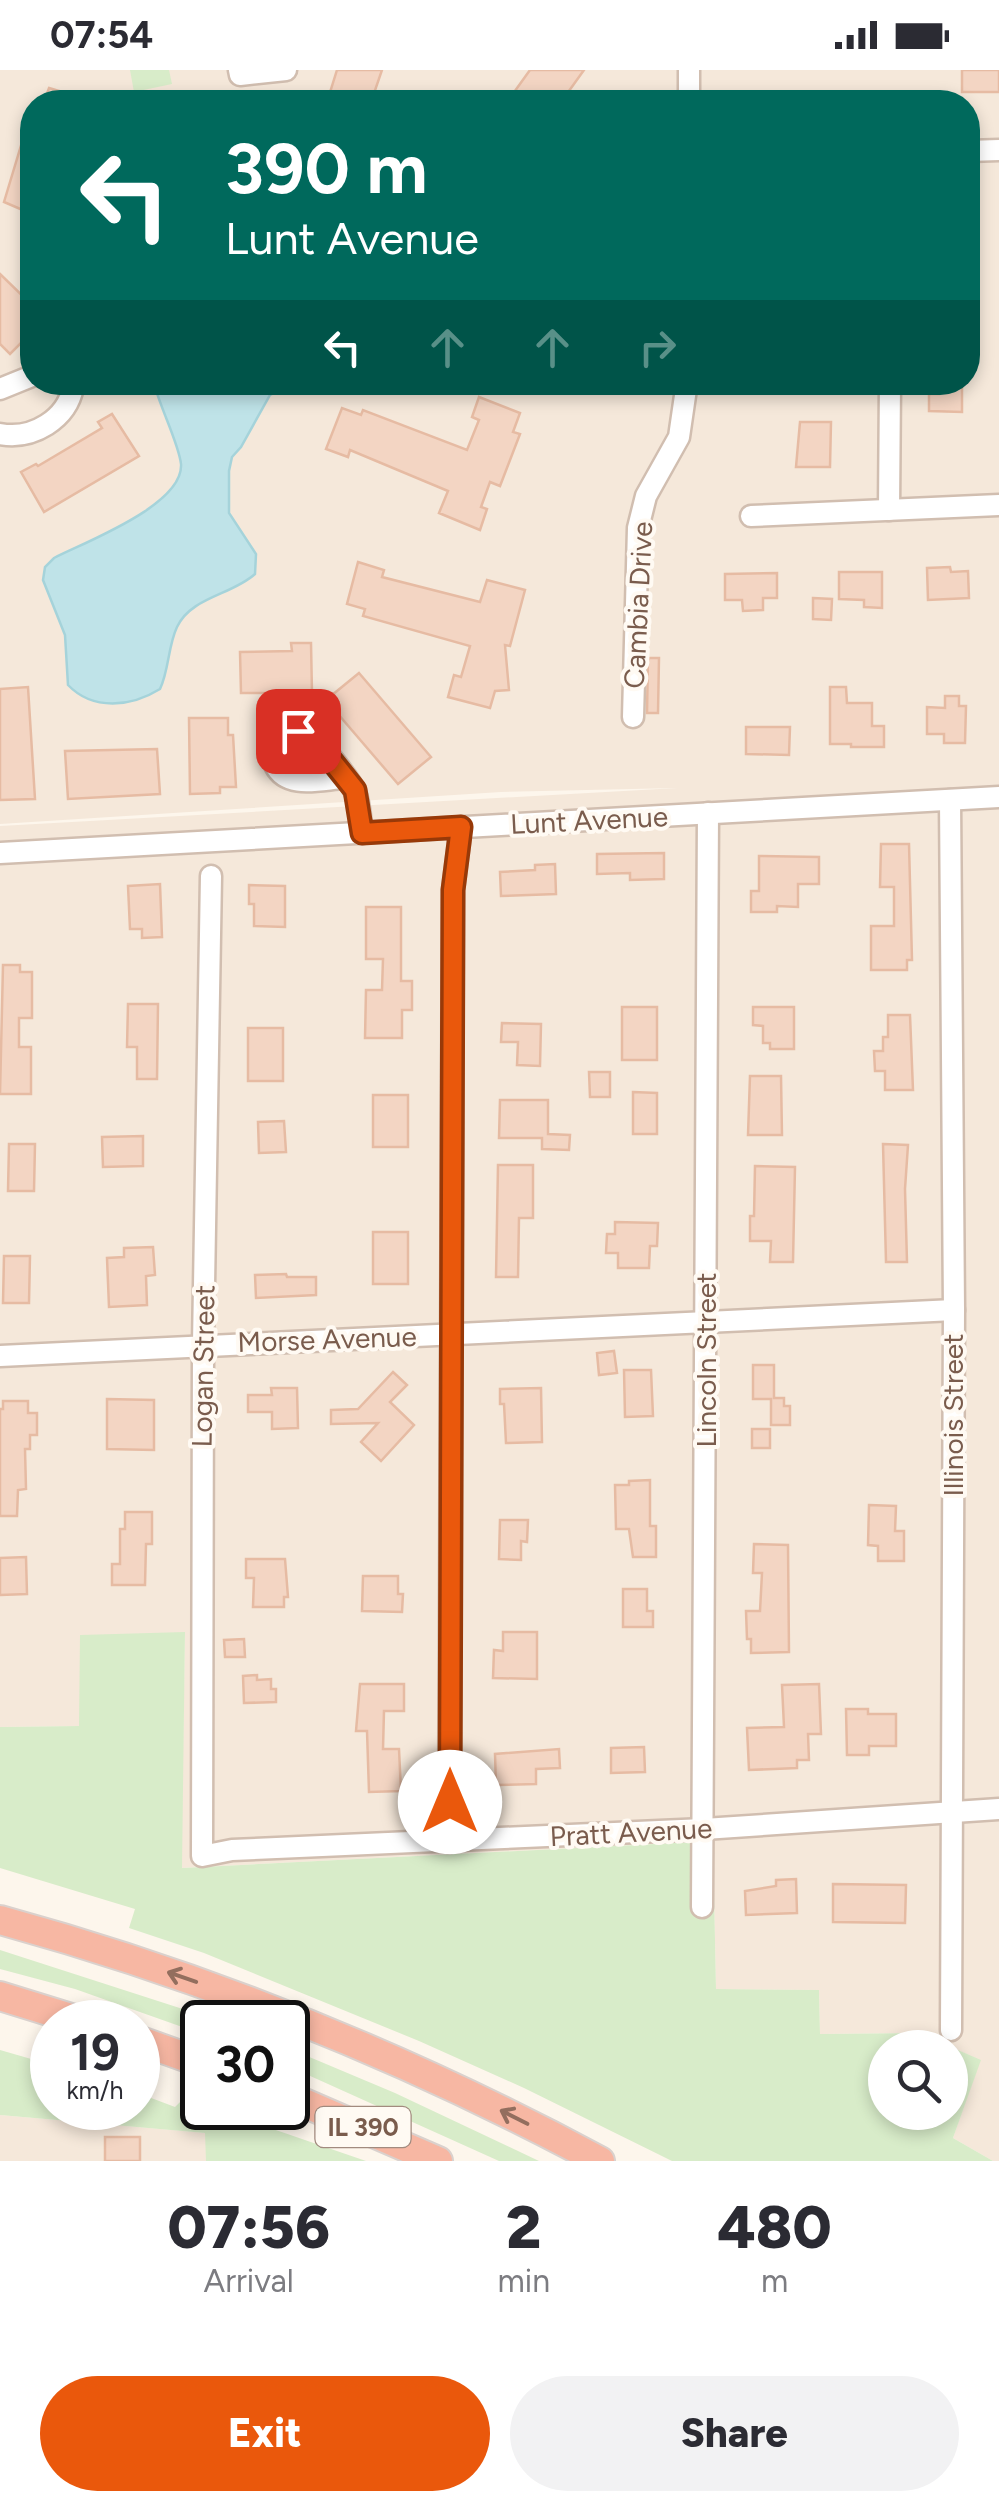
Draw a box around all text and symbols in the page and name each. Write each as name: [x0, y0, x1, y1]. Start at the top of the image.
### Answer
text: 07:54: [50, 12, 153, 58]
text: 390 m: [225, 126, 428, 211]
icon: left: [60, 130, 190, 260]
text: Lunt Avenue: [225, 211, 479, 265]
icon: left: [315, 320, 370, 375]
icon: ahead: [420, 320, 475, 375]
icon: ahead: [525, 320, 580, 375]
icon: right: [630, 320, 685, 375]
street label: Cambia Drive: [617, 521, 659, 689]
pin: [256, 689, 341, 774]
icon: arrive: [271, 704, 326, 759]
street label: Lunt Avenue: [509, 799, 669, 841]
street label: Lincoln Street: [689, 1272, 723, 1448]
street label: Logan Street: [185, 1284, 221, 1448]
street label: Morse Avenue: [237, 1319, 417, 1359]
street label: Illinois Street: [936, 1333, 970, 1497]
position arrow: [398, 1750, 502, 1854]
street label: Pratt Avenue: [549, 1811, 713, 1853]
one-way arrow: [166, 1967, 198, 1985]
speed limit sign: 30: [180, 2000, 310, 2130]
text: 19: [70, 2022, 120, 2083]
map controls: [868, 2030, 968, 2130]
button: search: [868, 2030, 968, 2130]
text: km/h: [66, 2075, 124, 2105]
road number: IL 390: [316, 2107, 410, 2147]
one-way arrow: [499, 2107, 529, 2126]
text: 07:56: [167, 2191, 330, 2263]
text: 2: [506, 2191, 541, 2263]
text: 480: [717, 2191, 832, 2263]
text: Arrival: [204, 2262, 294, 2300]
text: min: [497, 2262, 550, 2300]
text: m: [761, 2262, 788, 2300]
button: Exit: [40, 2376, 490, 2491]
button: Share: [510, 2376, 959, 2491]

